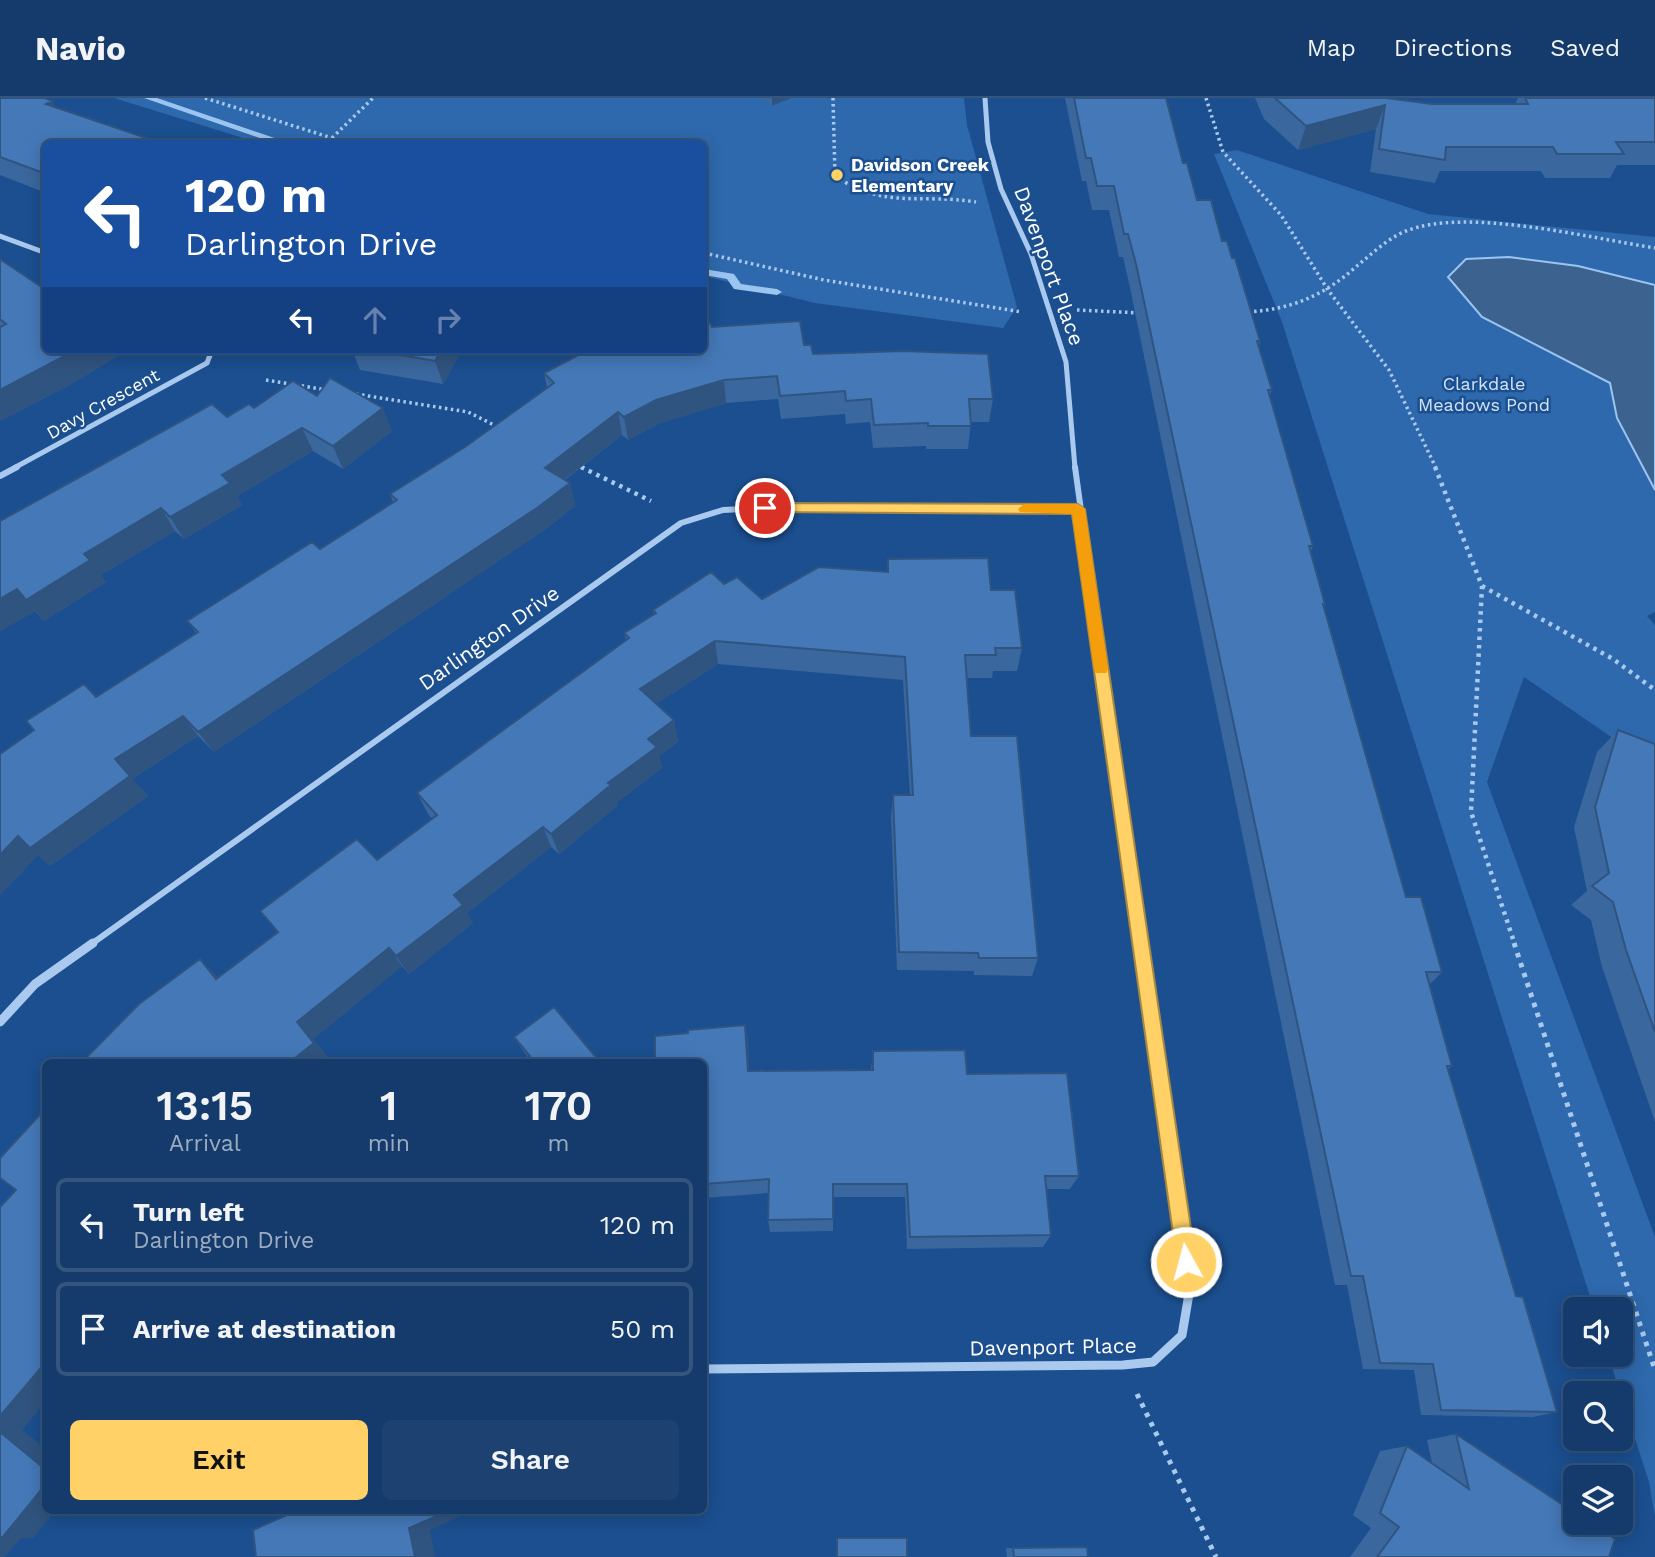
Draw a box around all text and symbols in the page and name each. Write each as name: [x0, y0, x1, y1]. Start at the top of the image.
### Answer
text: Navio: [35, 29, 126, 68]
text: Map: [1307, 34, 1356, 62]
text: Directions: [1394, 34, 1512, 62]
text: Saved: [1550, 34, 1620, 62]
place label: Davidson Creek Elementary: [851, 154, 990, 196]
text: 120 m: [185, 166, 327, 224]
marker: Davidson Creek Elementary: [829, 167, 845, 183]
icon: left: [70, 168, 161, 259]
street label: Davenport Place: [1009, 183, 1090, 349]
text: Darlington Drive: [185, 225, 437, 263]
icon: left: [283, 301, 321, 339]
icon: ahead: [356, 301, 394, 339]
icon: right: [429, 301, 467, 339]
street label: Davy Crescent: [43, 364, 163, 443]
park label: Clarkdale Meadows Pond: [1418, 373, 1550, 415]
pin: [735, 478, 795, 538]
icon: arrive: [746, 489, 784, 527]
street label: Darlington Drive: [414, 580, 564, 695]
text: 13:15: [156, 1081, 253, 1130]
text: 1: [380, 1081, 398, 1130]
text: 170: [524, 1081, 592, 1130]
text: Arrival: [169, 1130, 241, 1157]
text: min: [368, 1130, 410, 1157]
text: m: [548, 1130, 569, 1157]
text: Turn left: [133, 1197, 244, 1227]
icon: left: [74, 1206, 112, 1244]
text: 120 m: [600, 1210, 675, 1240]
position arrow: [1149, 1225, 1223, 1299]
text: Darlington Drive: [133, 1227, 314, 1254]
map controls: [1563, 1297, 1633, 1535]
button: sound: [1563, 1297, 1633, 1367]
icon: arrive: [74, 1310, 112, 1348]
text: Arrive at destination: [133, 1314, 396, 1344]
text: 50 m: [610, 1314, 675, 1344]
street label: Davenport Place: [969, 1333, 1137, 1360]
button: search: [1563, 1381, 1633, 1451]
button: Exit: [70, 1420, 368, 1500]
button: Share: [382, 1420, 679, 1500]
button: layers: [1563, 1465, 1633, 1535]

